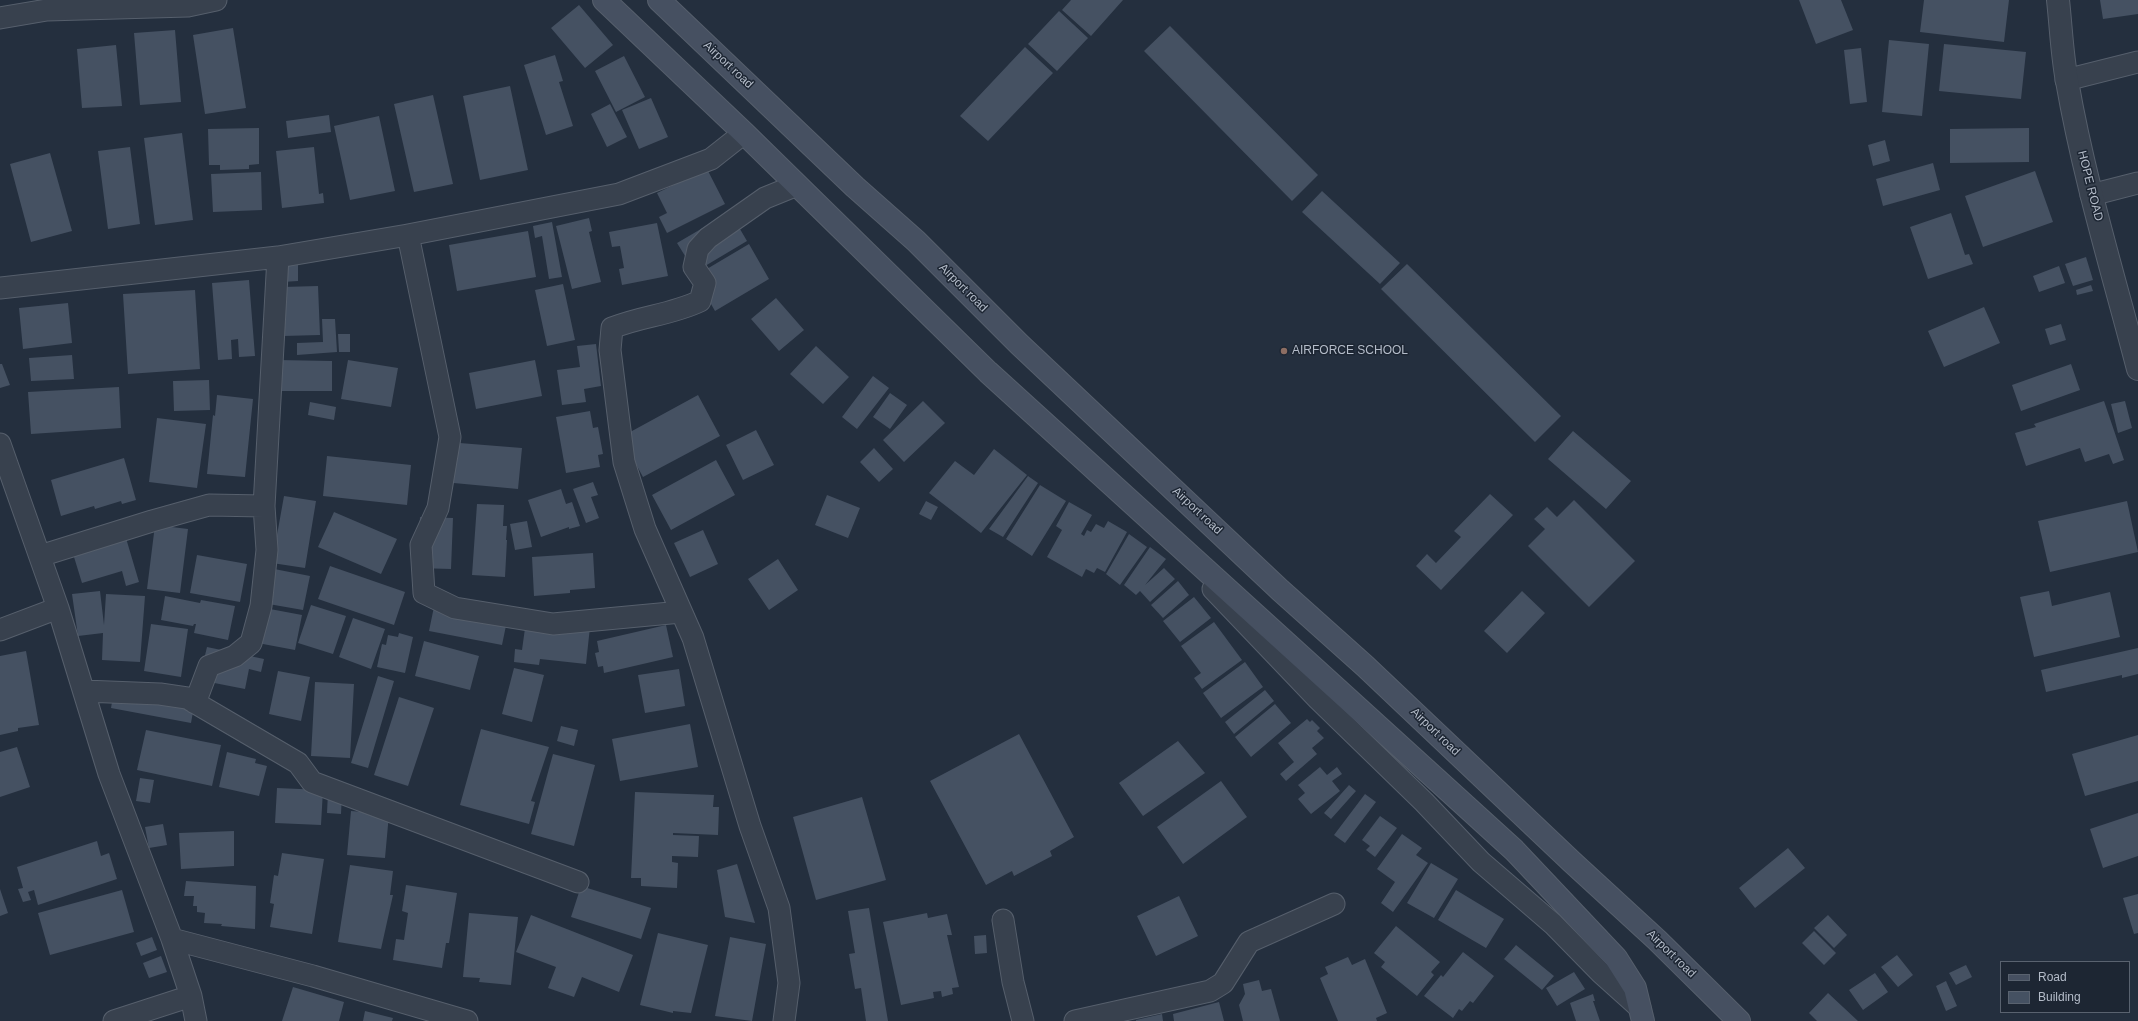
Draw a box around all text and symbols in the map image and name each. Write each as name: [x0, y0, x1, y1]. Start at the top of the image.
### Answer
street label: Airport road: [700, 38, 756, 92]
street label: HOPE ROAD: [2074, 149, 2106, 223]
street label: Airport road: [936, 261, 990, 315]
place label: AIRFORCE SCHOOL: [1292, 344, 1408, 358]
marker: AIRFORCE SCHOOL: [1279, 346, 1289, 356]
street label: Airport road: [1169, 484, 1225, 538]
street label: Airport road: [1407, 705, 1463, 759]
street label: Airport road: [1643, 927, 1699, 981]
legend: [2000, 961, 2130, 1013]
text: Road: [2038, 970, 2067, 984]
text: Building: [2038, 990, 2081, 1004]

